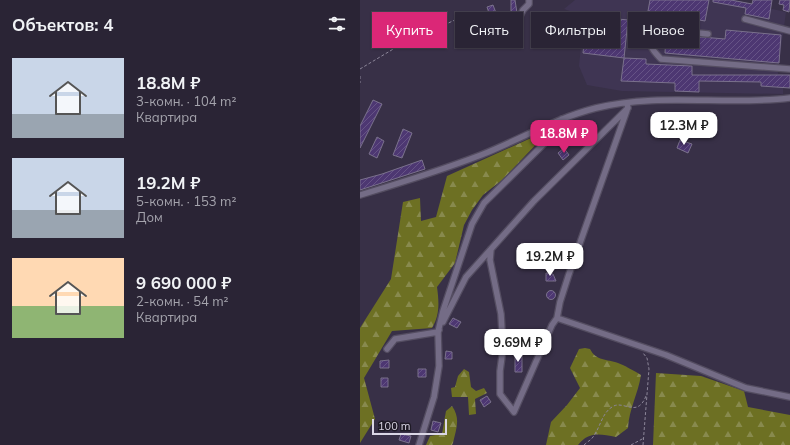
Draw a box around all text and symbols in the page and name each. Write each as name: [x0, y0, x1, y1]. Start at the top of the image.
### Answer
chip: Купить: [372, 12, 447, 48]
chip: Снять: [455, 12, 523, 48]
chip: Фильтры: [531, 12, 620, 48]
chip: Новое: [628, 12, 699, 48]
icon: filters: [326, 13, 348, 35]
text: Объектов: 4: [12, 14, 113, 35]
text: 18.8M ₽: [136, 72, 200, 93]
icon: home: [44, 74, 92, 122]
text: 3-комн. · 104 m²: [136, 93, 236, 109]
text: Квартира: [136, 109, 197, 125]
pin: 12.3M ₽: [647, 112, 721, 146]
text: 12.3M ₽: [659, 117, 709, 133]
pin: 18.8M ₽: [527, 120, 601, 154]
text: 18.8M ₽: [539, 125, 589, 141]
text: 19.2M ₽: [136, 172, 200, 193]
icon: home: [44, 174, 92, 222]
text: 5-комн. · 153 m²: [136, 193, 236, 209]
text: Дом: [136, 209, 163, 225]
pin: 19.2M ₽: [513, 243, 587, 277]
text: 19.2M ₽: [525, 248, 575, 264]
text: 9 690 000 ₽: [136, 272, 232, 293]
icon: home: [44, 274, 92, 322]
text: 2-комн. · 54 m²: [136, 293, 229, 309]
text: Квартира: [136, 309, 197, 325]
pin: 9.69M ₽: [481, 329, 555, 363]
text: 9.69M ₽: [493, 334, 543, 350]
scale bar: [372, 417, 447, 436]
text: 100 m: [378, 419, 410, 433]

